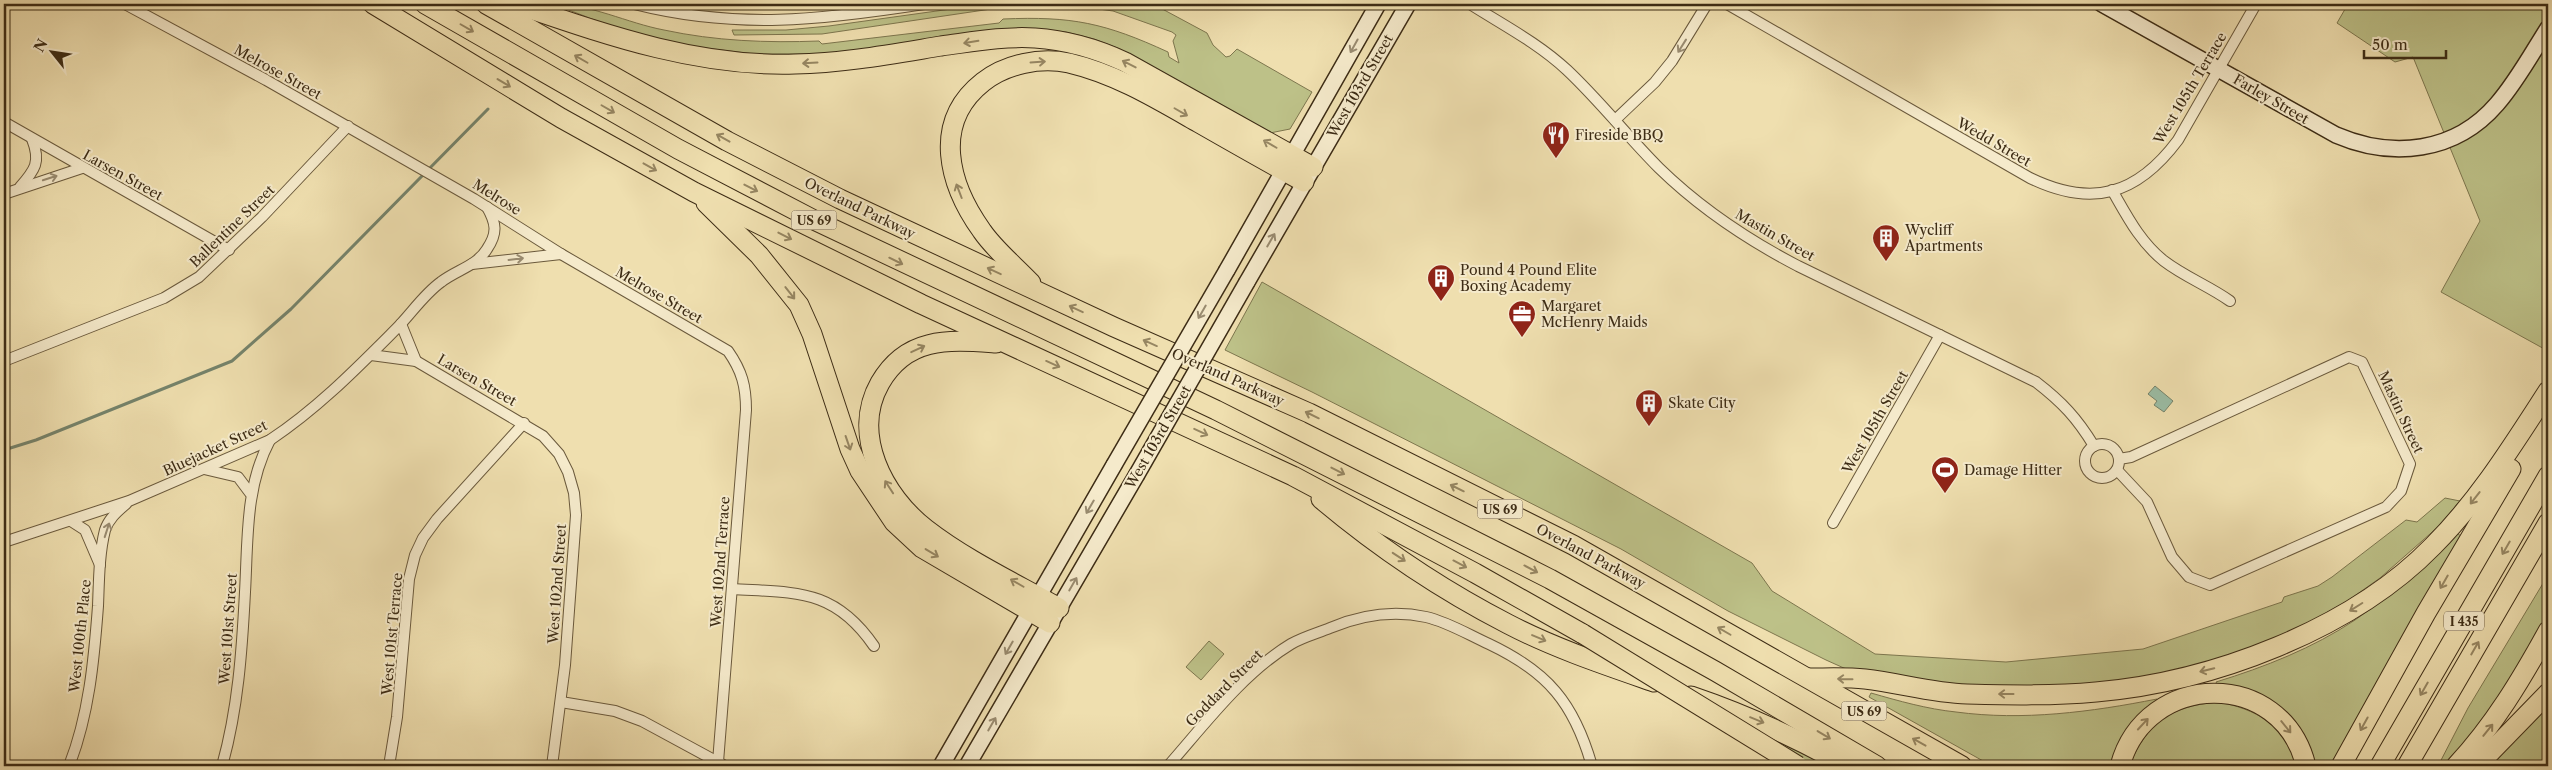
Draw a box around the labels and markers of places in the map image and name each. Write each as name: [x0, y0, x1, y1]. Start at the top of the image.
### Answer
restaurant icon: Fireside BBQ: [1541, 120, 1571, 159]
place label: Fireside BBQ: [1575, 126, 1664, 144]
place label: Wycliff Apartments: [1904, 221, 1983, 255]
building icon: Wycliff Apartments: [1871, 223, 1901, 262]
place label: Pound 4 Pound Elite Boxing Academy: [1460, 261, 1597, 295]
building icon: Pound 4 Pound Elite Boxing Academy: [1426, 263, 1456, 302]
place label: Margaret McHenry Maids: [1541, 297, 1648, 331]
office icon: Margaret McHenry Maids: [1507, 299, 1537, 338]
building icon: Skate City: [1634, 388, 1664, 427]
place label: Skate City: [1668, 394, 1736, 412]
sports icon: Damage Hitter: [1930, 455, 1960, 494]
place label: Damage Hitter: [1964, 461, 2062, 479]

